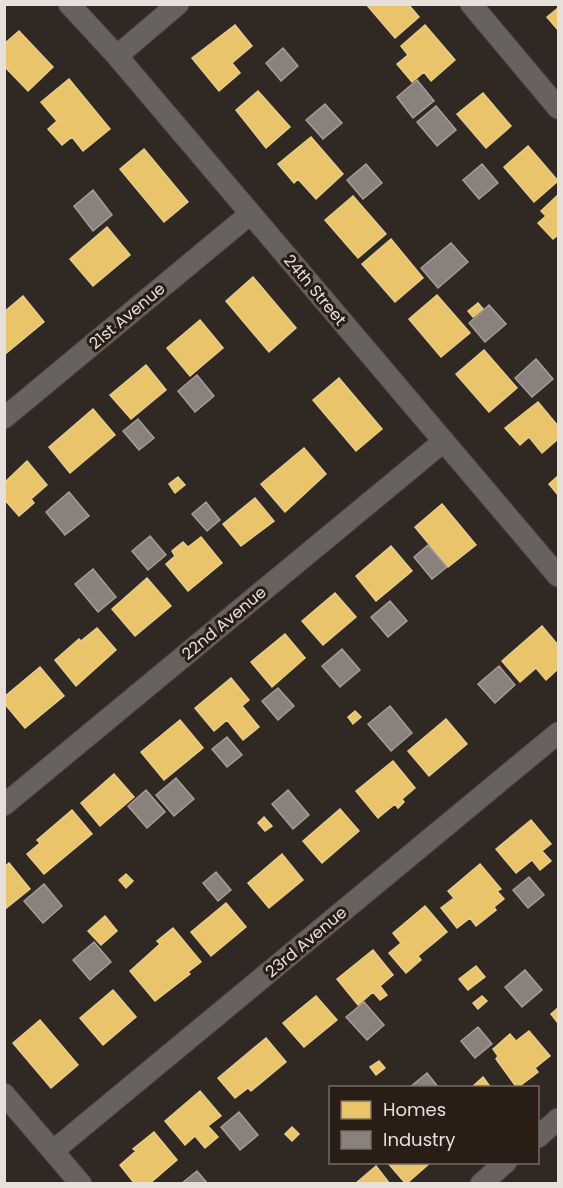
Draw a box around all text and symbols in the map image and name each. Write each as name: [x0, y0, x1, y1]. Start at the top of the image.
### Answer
street label: 24th Street: [278, 249, 352, 331]
street label: 21st Avenue: [84, 277, 170, 355]
street label: 22nd Avenue: [177, 581, 271, 665]
street label: 23rd Avenue: [260, 901, 352, 983]
legend: [329, 1086, 539, 1164]
text: Homes: [383, 1097, 446, 1122]
text: Industry: [383, 1127, 455, 1152]

